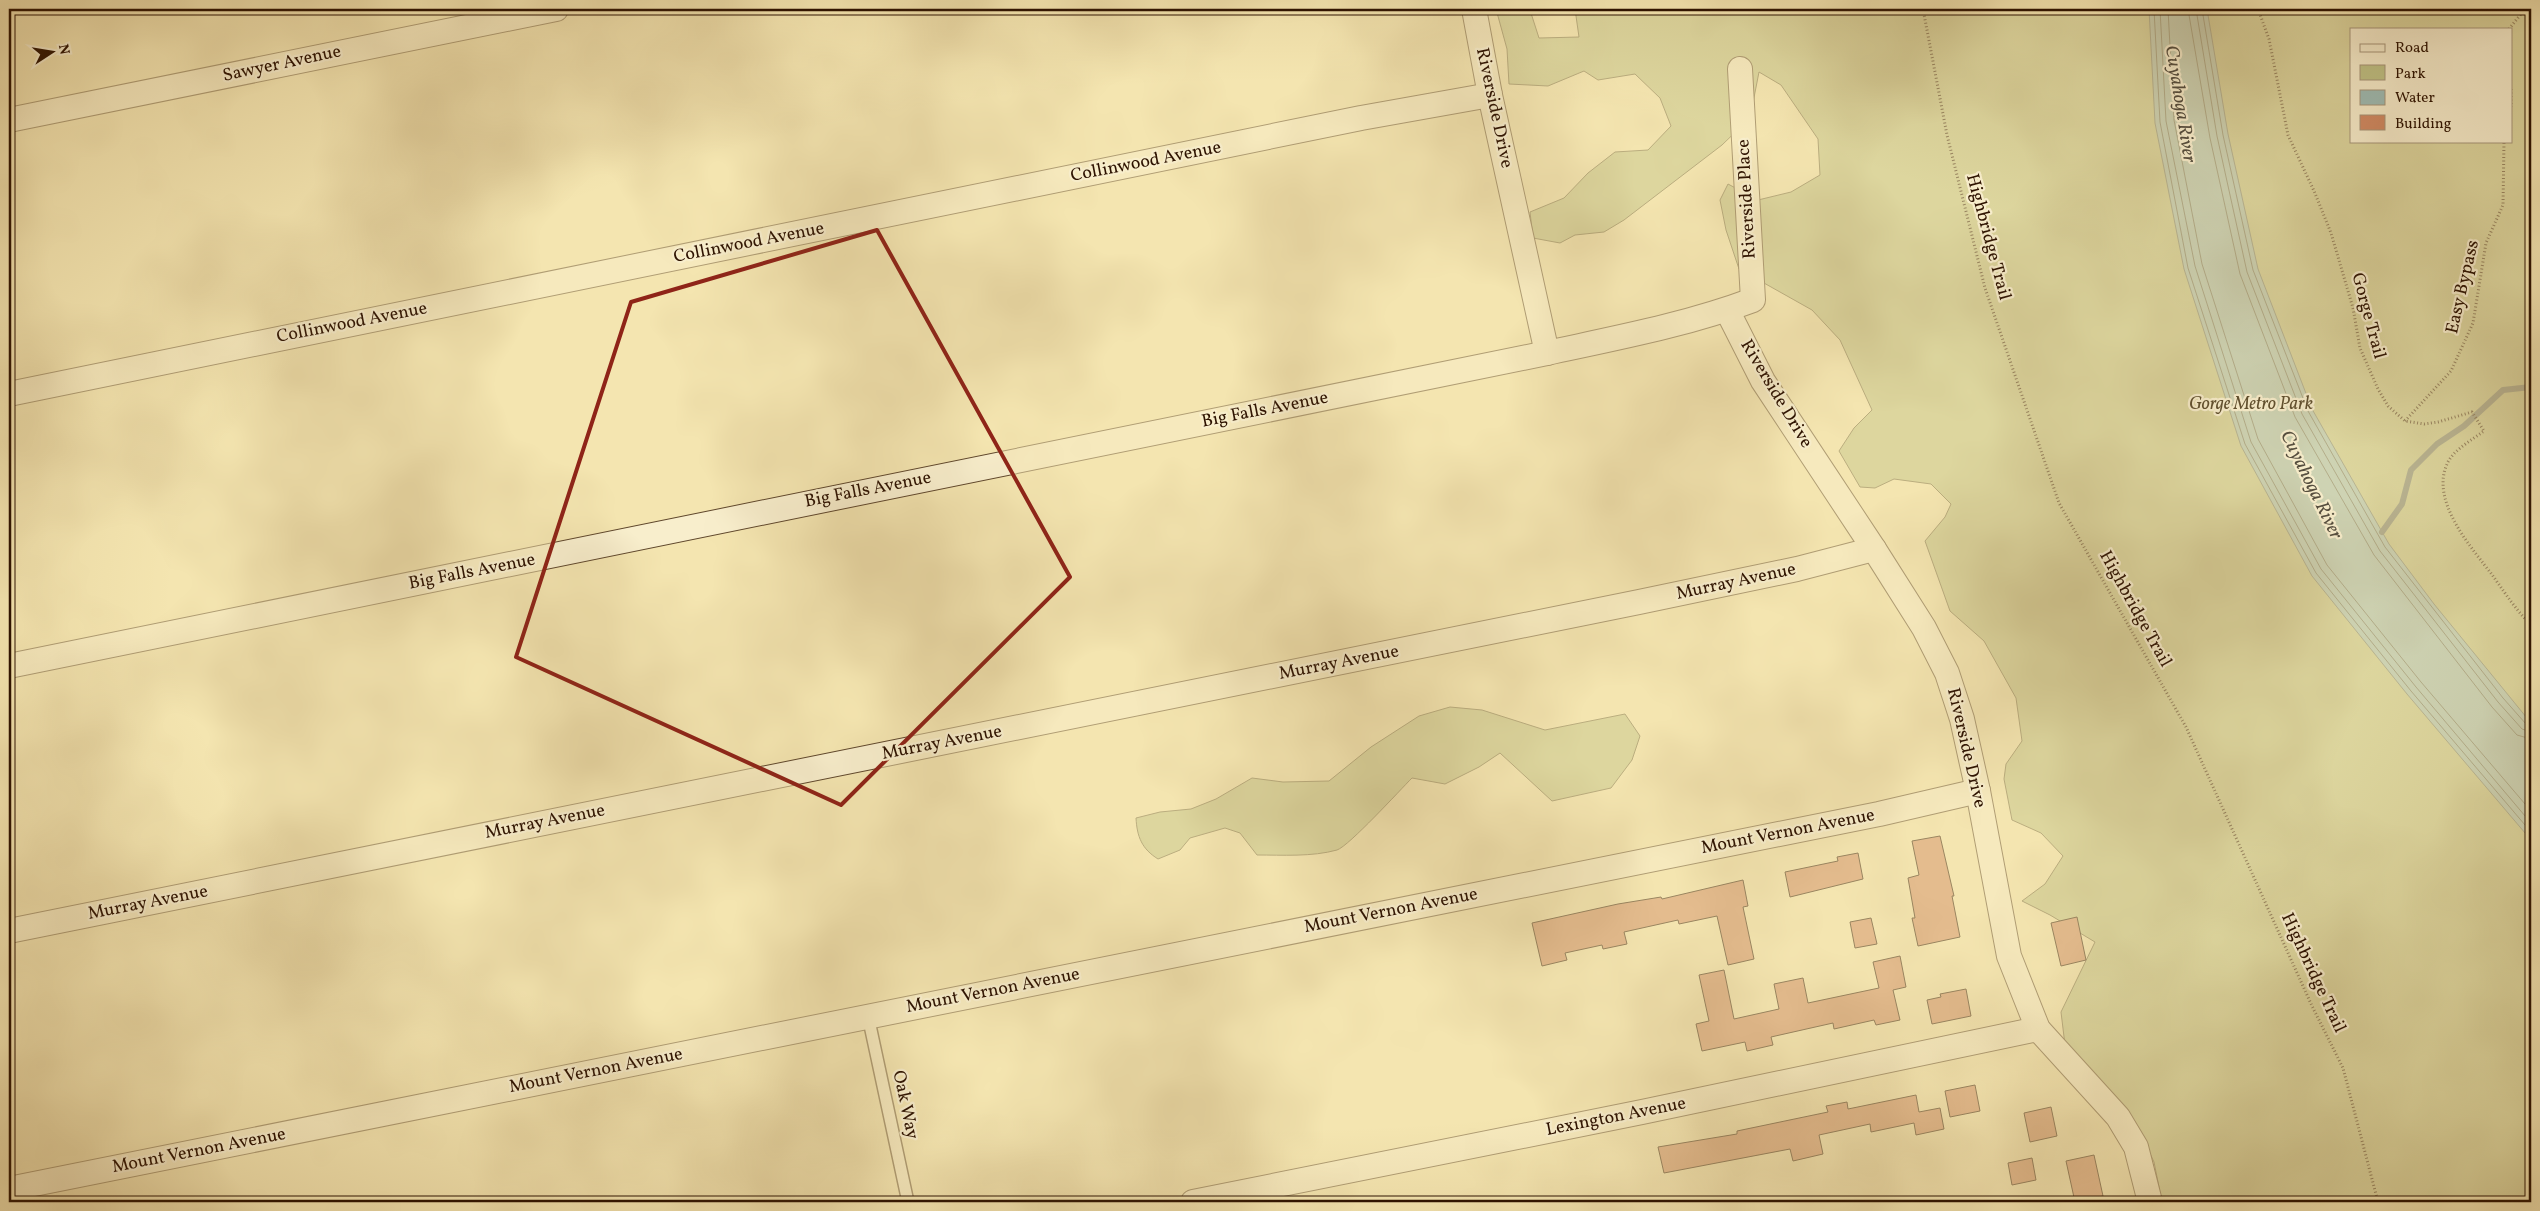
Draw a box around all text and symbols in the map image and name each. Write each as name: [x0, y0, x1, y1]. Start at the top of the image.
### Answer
north arrow: [28, 28, 78, 78]
legend: [2350, 28, 2512, 142]
text: Road: [2395, 38, 2429, 59]
street label: Sawyer Avenue: [221, 39, 343, 89]
text: N: [53, 43, 74, 57]
water label: Cuyahoga River: [2158, 43, 2202, 165]
street label: Riverside Drive: [1469, 45, 1519, 171]
text: Park: [2395, 64, 2426, 85]
text: Water: [2395, 88, 2435, 109]
text: Building: [2395, 114, 2452, 135]
street label: Collinwood Avenue: [1069, 135, 1223, 189]
street label: Riverside Place: [1731, 138, 1763, 260]
street label: Highbridge Trail: [1959, 171, 2017, 303]
street label: Collinwood Avenue: [672, 216, 826, 270]
street label: Easy Bypass: [2440, 238, 2486, 336]
street label: Gorge Trail: [2345, 270, 2391, 362]
street label: Collinwood Avenue: [275, 296, 429, 350]
street label: Riverside Drive: [1734, 335, 1818, 453]
street label: Big Falls Avenue: [1200, 385, 1330, 435]
park label: Gorge Metro Park: [2189, 392, 2313, 417]
water label: Cuyahoga River: [2273, 426, 2349, 545]
street label: Big Falls Avenue: [803, 465, 933, 515]
street label: Highbridge Trail: [2093, 546, 2177, 672]
street label: Big Falls Avenue: [407, 547, 537, 597]
street label: Murray Avenue: [1674, 557, 1798, 607]
street label: Murray Avenue: [1277, 639, 1401, 687]
street label: Riverside Drive: [1940, 686, 1992, 810]
street label: Murray Avenue: [880, 719, 1004, 767]
street label: Murray Avenue: [483, 798, 607, 846]
street label: Mount Vernon Avenue: [1699, 803, 1877, 861]
street label: Murray Avenue: [86, 879, 210, 927]
street label: Mount Vernon Avenue: [1302, 882, 1480, 940]
street label: Highbridge Trail: [2274, 909, 2352, 1037]
street label: Mount Vernon Avenue: [904, 962, 1082, 1020]
street label: Mount Vernon Avenue: [507, 1042, 685, 1100]
street label: Oak Way: [886, 1068, 925, 1142]
street label: Lexington Avenue: [1544, 1091, 1688, 1143]
street label: Mount Vernon Avenue: [110, 1122, 288, 1180]

